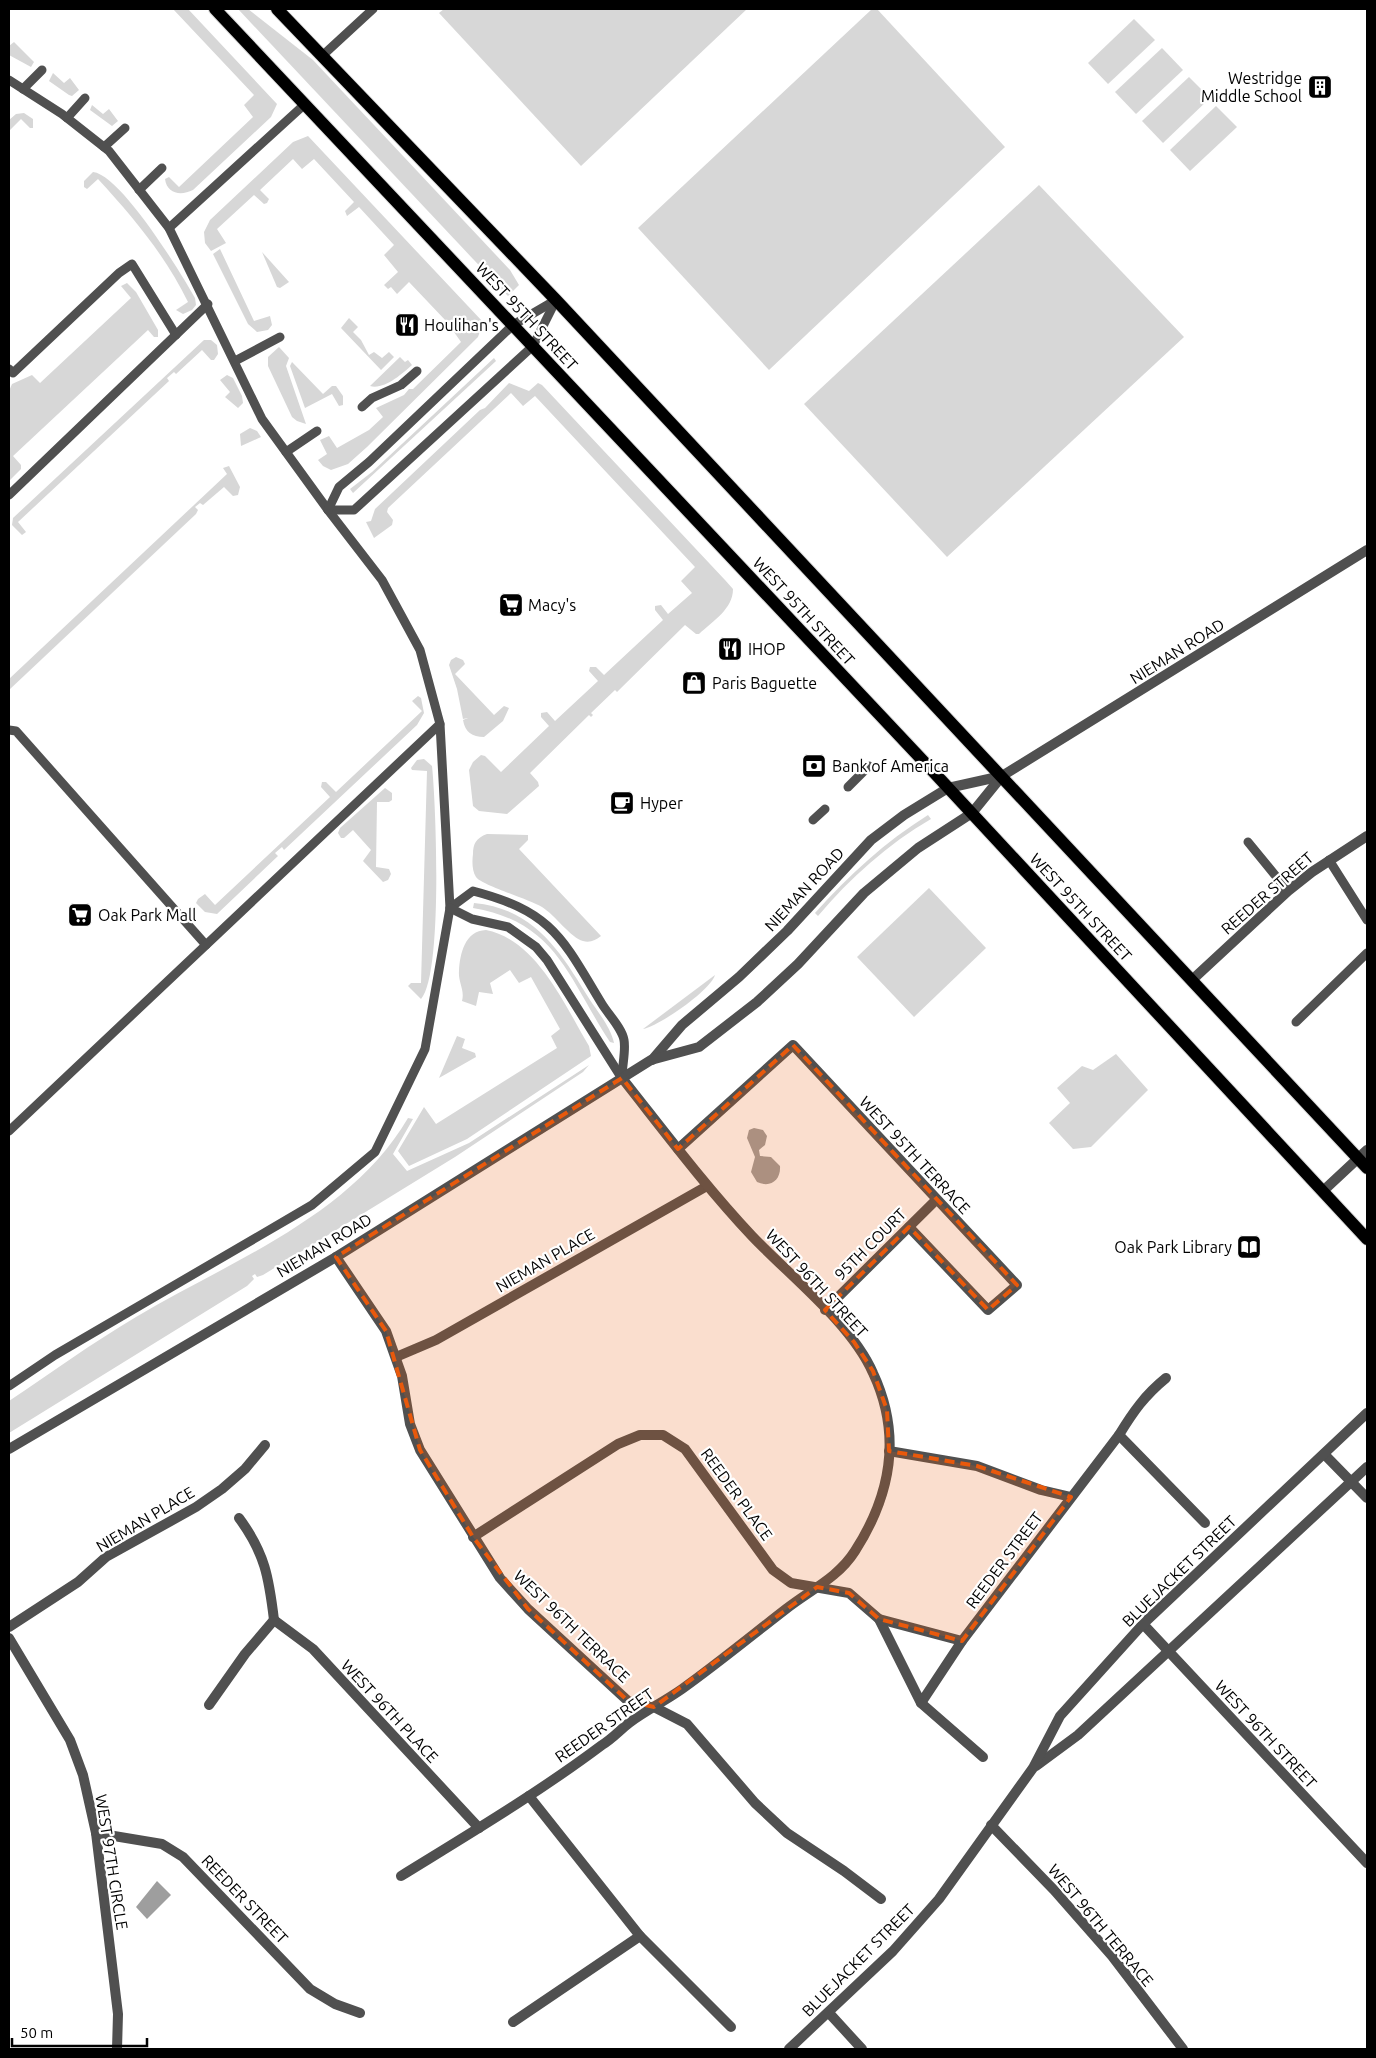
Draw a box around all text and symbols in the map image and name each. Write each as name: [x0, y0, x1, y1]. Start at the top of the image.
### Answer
place label: Westridge Middle School: [1201, 69, 1302, 105]
building icon: Westridge Middle School: [1307, 74, 1333, 100]
street label: WEST 95TH STREET: [473, 258, 582, 374]
restaurant icon: Houlihan's: [394, 312, 420, 338]
place label: Houlihan's: [424, 316, 499, 334]
street label: WEST 95TH STREET: [750, 553, 859, 669]
supermarket icon: Macy's: [498, 592, 524, 618]
place label: Macy's: [528, 596, 576, 614]
street label: NIEMAN ROAD: [1127, 615, 1227, 687]
restaurant icon: IHOP: [717, 636, 743, 662]
place label: IHOP: [748, 640, 785, 658]
shop icon: Paris Baguette: [681, 670, 707, 696]
place label: Paris Baguette: [712, 674, 817, 692]
bank icon: Bank of America: [801, 753, 827, 779]
place label: Bank of America: [832, 757, 949, 775]
cafe icon: Hyper: [609, 790, 635, 816]
place label: Hyper: [640, 794, 683, 812]
street label: NIEMAN ROAD: [761, 843, 847, 935]
street label: REEDER STREET: [1217, 848, 1317, 938]
street label: WEST 95TH STREET: [1027, 849, 1136, 965]
supermarket icon: Oak Park Mall: [67, 902, 93, 928]
place label: Oak Park Mall: [98, 906, 196, 924]
street label: WEST 95TH TERRACE: [856, 1093, 974, 1217]
street label: 95TH COURT: [831, 1204, 910, 1283]
street label: NIEMAN ROAD: [273, 1210, 375, 1280]
street label: NIEMAN PLACE: [492, 1224, 598, 1296]
street label: WEST 96TH STREET: [763, 1225, 872, 1341]
library icon: Oak Park Library: [1236, 1234, 1262, 1260]
place label: Oak Park Library: [1114, 1238, 1232, 1256]
street label: REEDER PLACE: [698, 1445, 776, 1543]
street label: NIEMAN PLACE: [93, 1483, 197, 1555]
street label: REEDER STREET: [962, 1508, 1046, 1612]
street label: BLUEJACKET STREET: [1118, 1512, 1240, 1630]
street label: WEST 96TH TERRACE: [510, 1566, 634, 1686]
street label: WEST 96TH PLACE: [338, 1656, 442, 1766]
street label: WEST 96TH STREET: [1212, 1676, 1321, 1792]
street label: REEDER STREET: [551, 1684, 657, 1766]
street label: WEST 97TH CIRCLE: [92, 1793, 132, 1931]
street label: REEDER STREET: [198, 1851, 292, 1947]
street label: WEST 96TH TERRACE: [1045, 1860, 1157, 1990]
street label: BLUEJACKET STREET: [798, 1900, 918, 2020]
scale bar: [12, 2016, 148, 2048]
text: 50 m: [20, 2024, 53, 2041]

